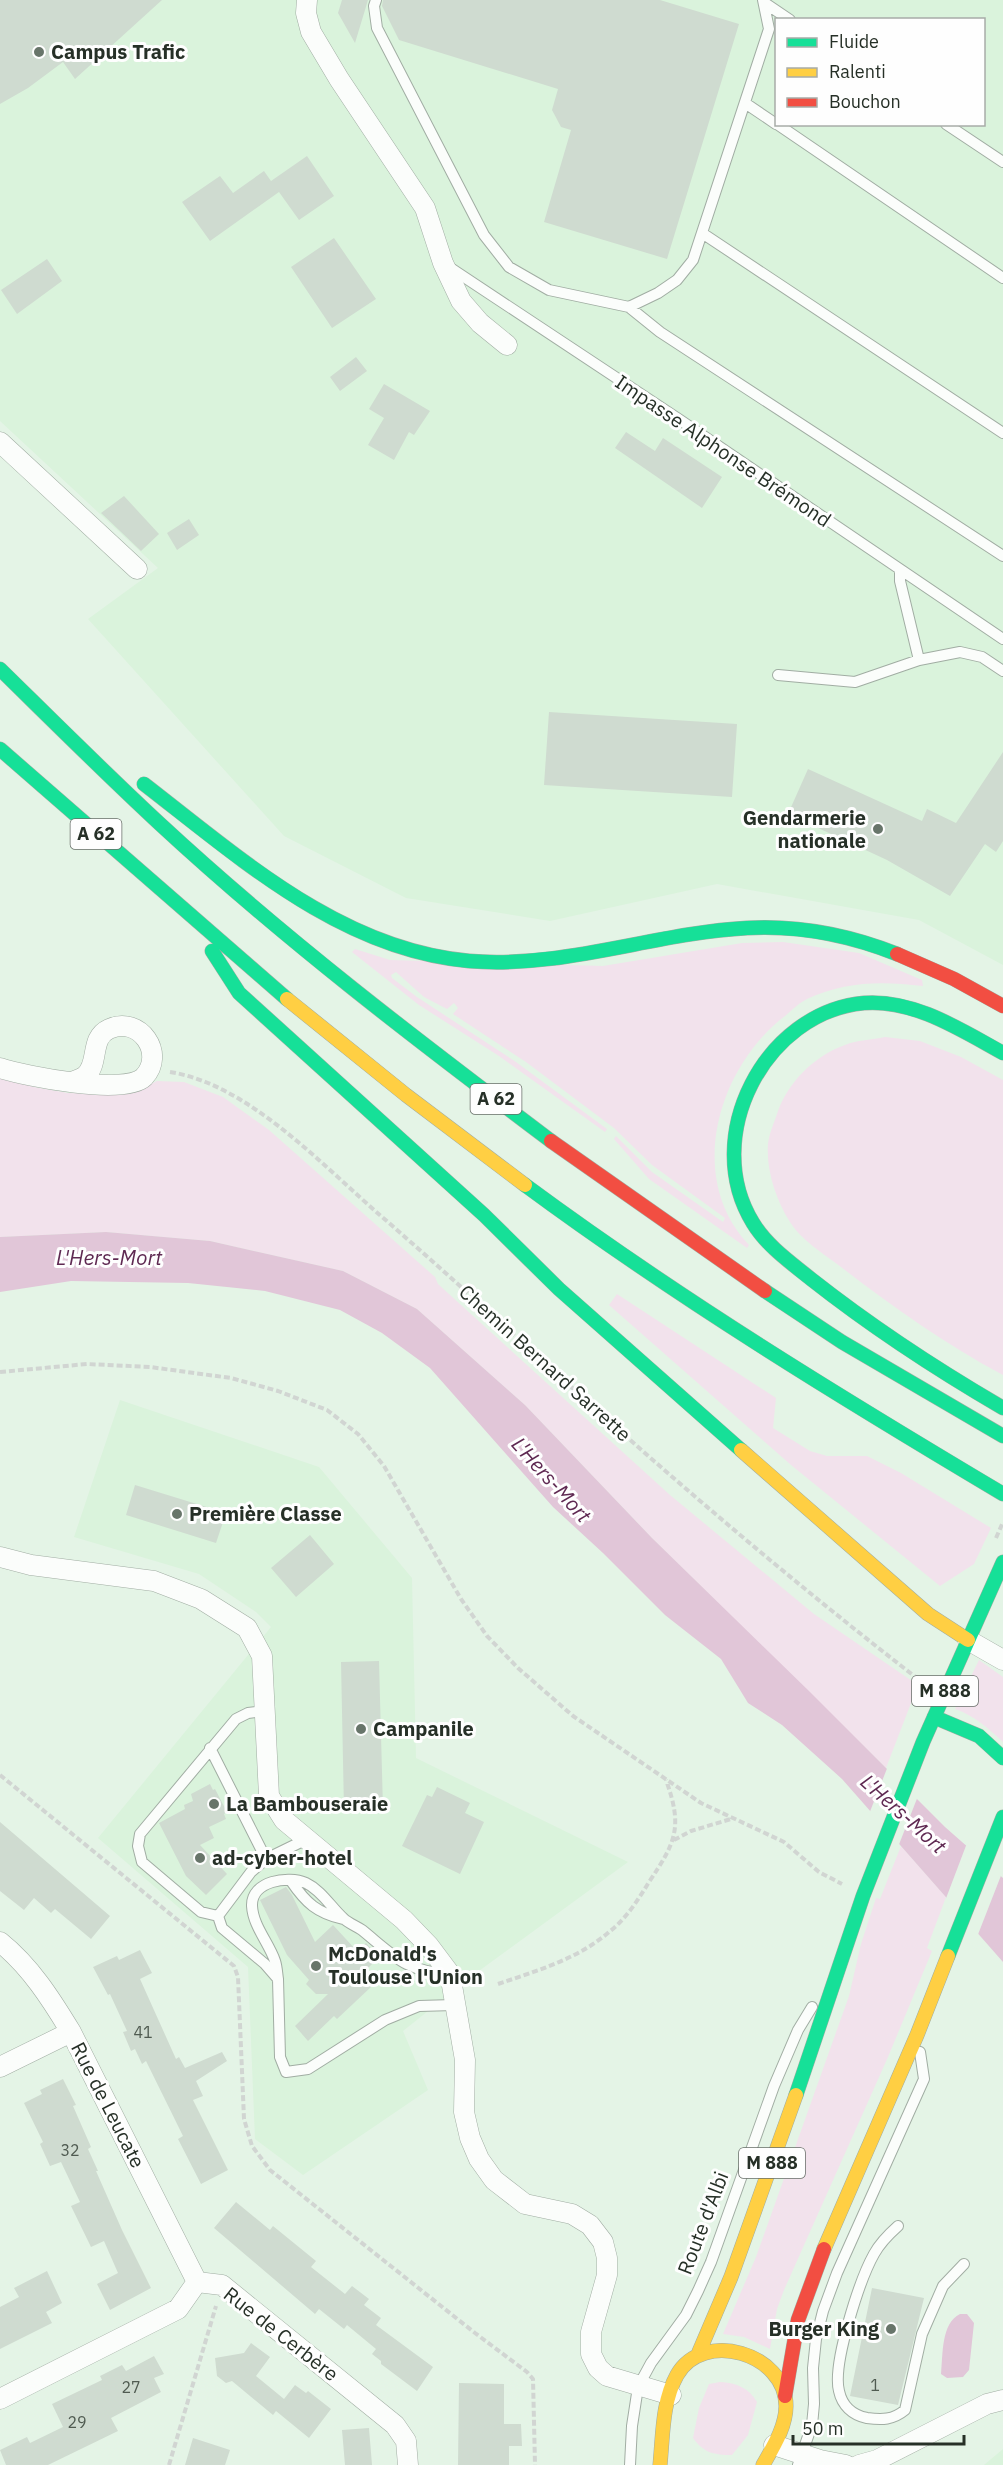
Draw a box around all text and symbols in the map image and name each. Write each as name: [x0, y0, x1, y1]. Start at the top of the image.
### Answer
legend: [775, 18, 985, 126]
text: Fluide: [829, 30, 879, 53]
place label: Campus Trafic: [51, 38, 185, 65]
marker: Campus Trafic: [32, 45, 46, 59]
text: Ralenti: [829, 60, 886, 83]
text: Bouchon: [829, 90, 901, 113]
street label: Impasse Alphonse Brémond: [610, 368, 836, 533]
place label: Gendarmerie nationale: [743, 804, 866, 854]
road number: A 62: [70, 819, 122, 849]
marker: Gendarmerie nationale: [871, 822, 885, 836]
road number: A 62: [470, 1084, 522, 1114]
water label: L'Hers-Mort: [56, 1243, 163, 1271]
street label: Chemin Bernard Sarrette: [453, 1278, 637, 1447]
water label: L'Hers-Mort: [506, 1431, 598, 1529]
place label: Première Classe: [189, 1500, 342, 1527]
marker: Première Classe: [170, 1507, 184, 1521]
road number: M 888: [912, 1676, 978, 1706]
place label: Campanile: [373, 1715, 474, 1742]
marker: Campanile: [354, 1722, 368, 1736]
water label: L'Hers-Mort: [855, 1767, 953, 1860]
place label: La Bambouseraie: [226, 1790, 388, 1817]
marker: La Bambouseraie: [207, 1797, 221, 1811]
place label: ad-cyber-hotel: [212, 1844, 352, 1871]
marker: ad-cyber-hotel: [193, 1851, 207, 1865]
place label: McDonald's Toulouse l'Union: [328, 1940, 483, 1990]
marker: McDonald's Toulouse l'Union: [309, 1959, 323, 1973]
house number: 41: [133, 2022, 153, 2042]
street label: Rue de Leucate: [65, 2037, 152, 2172]
house number: 32: [60, 2140, 80, 2160]
road number: M 888: [739, 2148, 805, 2178]
street label: Route d'Albi: [671, 2168, 734, 2278]
street label: Rue de Cerbère: [218, 2280, 344, 2387]
place label: Burger King: [768, 2315, 880, 2342]
marker: Burger King: [884, 2322, 898, 2336]
house number: 1: [870, 2375, 880, 2395]
house number: 27: [121, 2377, 141, 2397]
scale bar: [793, 2408, 964, 2446]
house number: 29: [67, 2412, 87, 2432]
text: 50 m: [802, 2417, 844, 2440]

